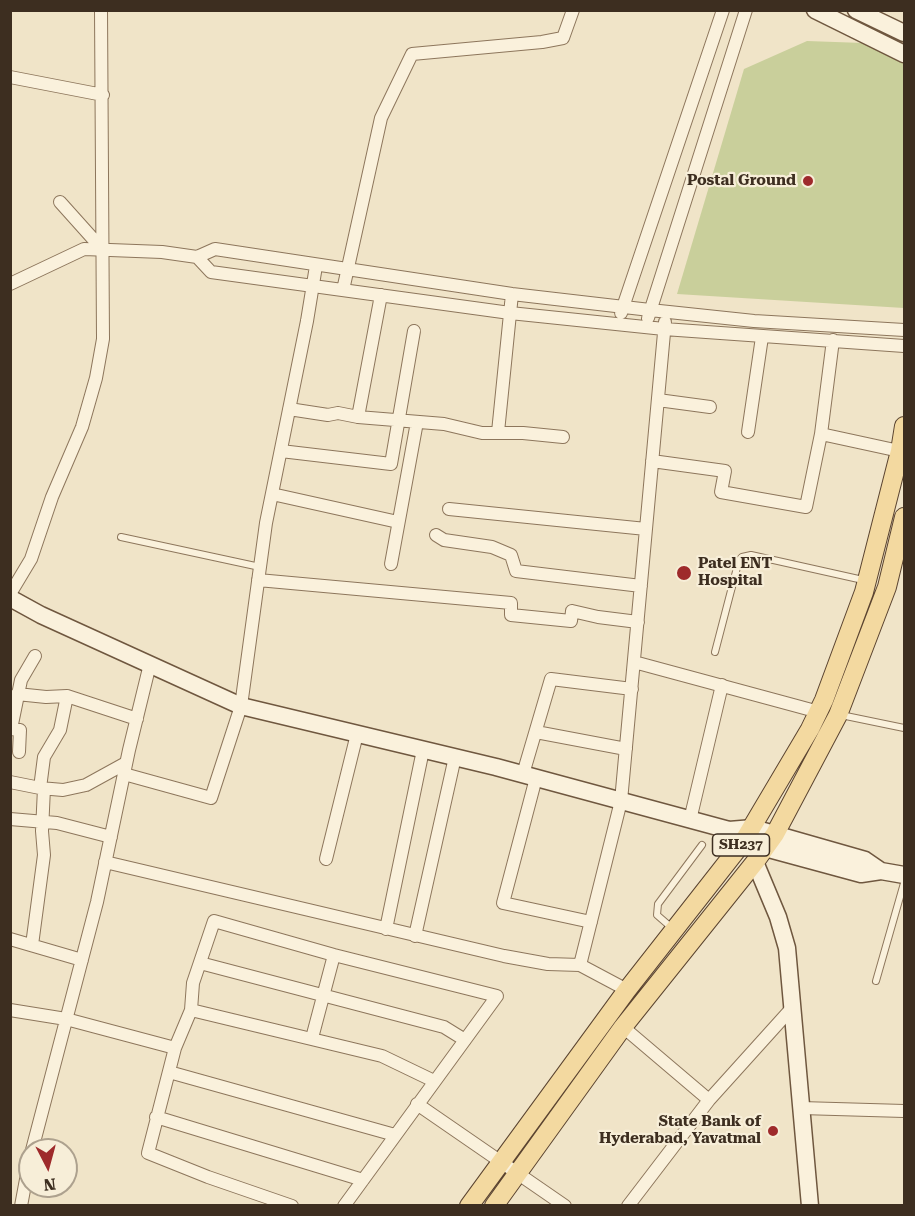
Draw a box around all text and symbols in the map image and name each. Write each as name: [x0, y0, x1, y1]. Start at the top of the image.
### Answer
place label: Postal Ground: [687, 172, 796, 190]
marker: Postal Ground: [801, 174, 815, 188]
place label: Patel ENT Hospital: [698, 555, 772, 590]
marker: Patel ENT Hospital: [675, 564, 693, 582]
road number: SH237: [712, 834, 770, 856]
place label: State Bank of Hyderabad, Yavatmal: [599, 1113, 761, 1148]
marker: State Bank of Hyderabad, Yavatmal: [766, 1124, 780, 1138]
north arrow: [18, 1138, 78, 1198]
text: N: [43, 1174, 57, 1195]

